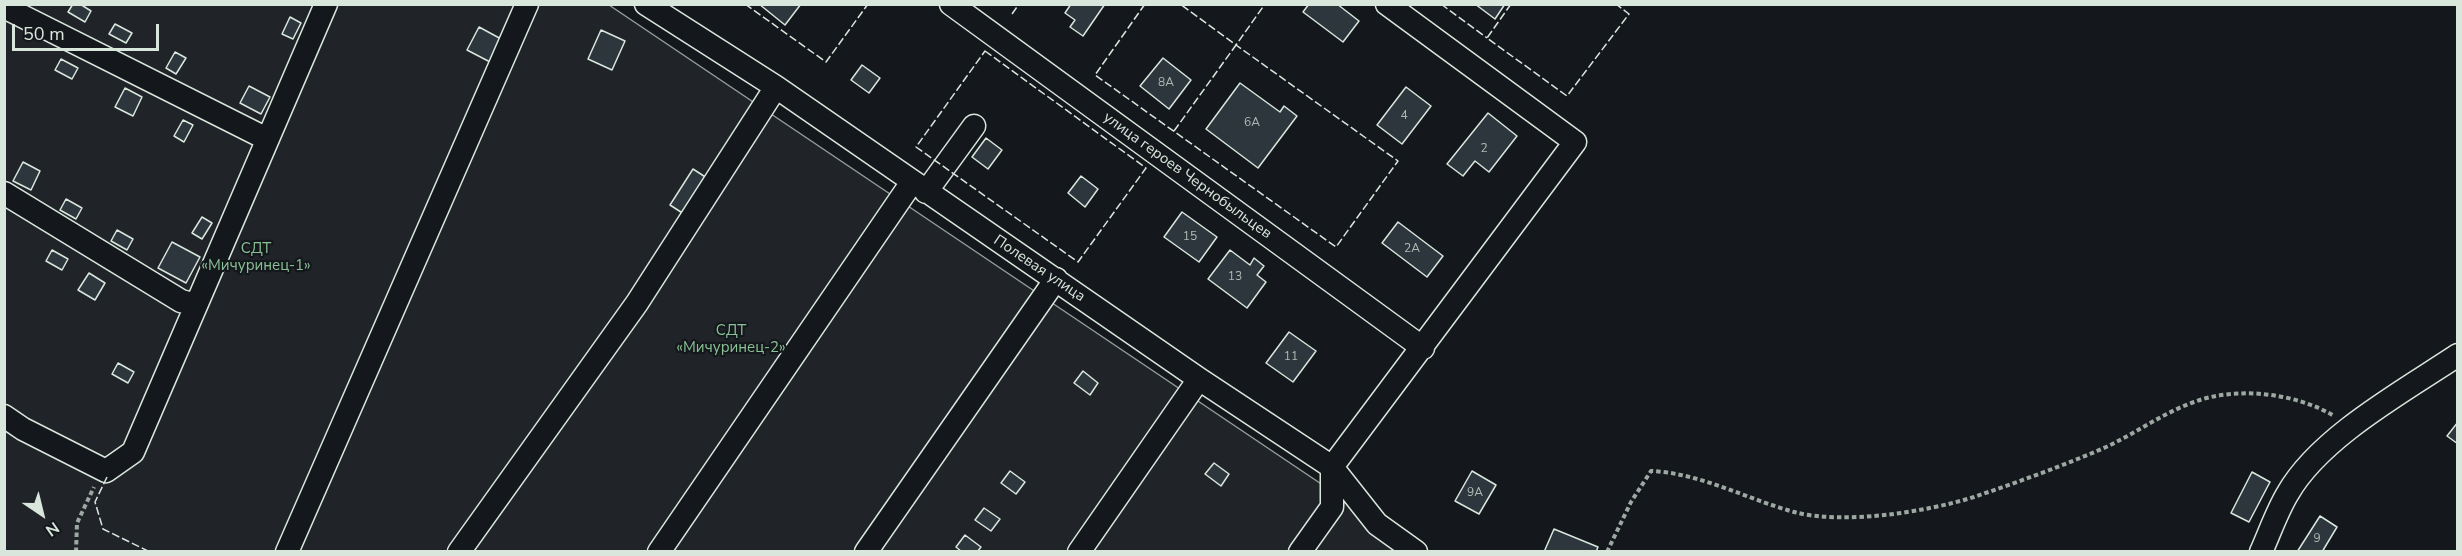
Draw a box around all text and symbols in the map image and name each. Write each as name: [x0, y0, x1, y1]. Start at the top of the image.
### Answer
scale bar: [15, 12, 162, 50]
text: 50 m: [23, 22, 65, 46]
house number: 8А: [1158, 76, 1174, 90]
street label: улица героев Чернобыльцев: [1099, 109, 1275, 243]
house number: 4: [1400, 109, 1408, 123]
house number: 6А: [1244, 116, 1260, 130]
house number: 2: [1480, 142, 1488, 156]
house number: 15: [1183, 230, 1197, 244]
street label: Полевая улица: [990, 232, 1088, 306]
park label: СДТ «Мичуринец-1»: [201, 240, 311, 275]
house number: 2А: [1404, 242, 1420, 256]
house number: 13: [1228, 270, 1242, 284]
park label: СДТ «Мичуринец-2»: [676, 322, 786, 357]
house number: 11: [1284, 350, 1298, 364]
north arrow: [12, 484, 72, 544]
house number: 9А: [1467, 486, 1483, 500]
text: N: [41, 516, 64, 541]
house number: 9: [2313, 532, 2321, 546]

